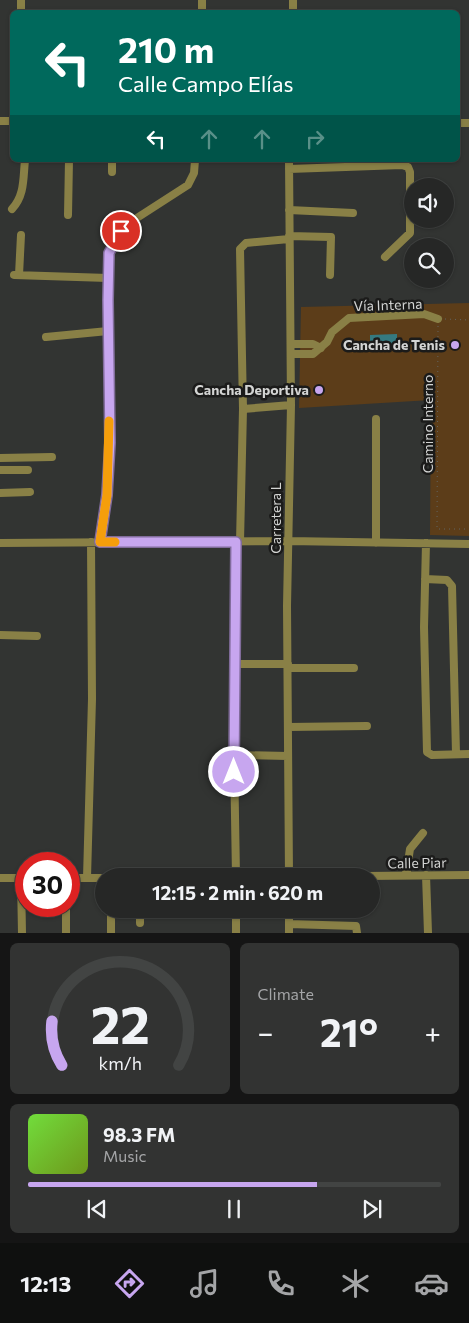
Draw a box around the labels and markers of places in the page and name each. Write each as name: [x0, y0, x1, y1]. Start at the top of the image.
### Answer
pin: [100, 210, 142, 252]
place label: Cancha de Tenis: [343, 336, 445, 353]
marker: Cancha de Tenis: [449, 339, 461, 351]
place label: Cancha Deportiva: [194, 381, 309, 398]
marker: Cancha Deportiva: [313, 384, 325, 396]

